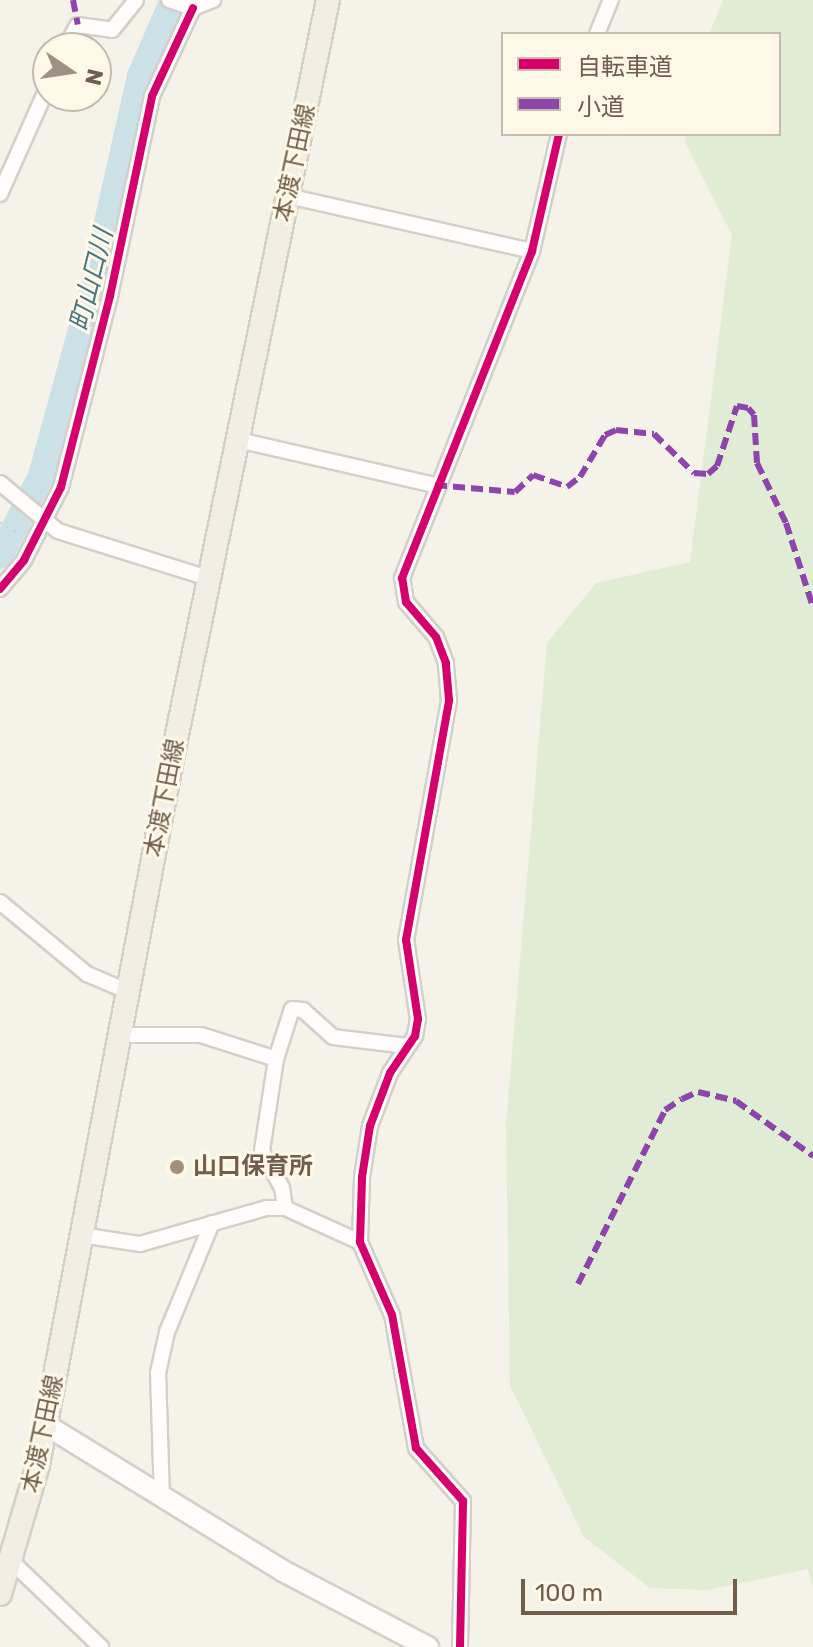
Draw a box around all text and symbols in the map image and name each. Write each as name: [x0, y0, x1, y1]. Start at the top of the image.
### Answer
north arrow: [32, 32, 112, 112]
legend: [501, 32, 781, 136]
text: 自転車道: [577, 53, 673, 81]
text: N: [79, 66, 109, 88]
text: 小道: [577, 93, 625, 121]
street label: 本渡下田線: [268, 101, 322, 225]
water label: 町山口川: [64, 226, 120, 334]
street label: 本渡下田線: [139, 736, 191, 860]
place label: 山口保育所: [193, 1153, 313, 1181]
marker: 山口保育所: [168, 1158, 186, 1176]
street label: 本渡下田線: [16, 1372, 70, 1496]
scale bar: [525, 1563, 741, 1613]
text: 100 m: [535, 1579, 603, 1607]

